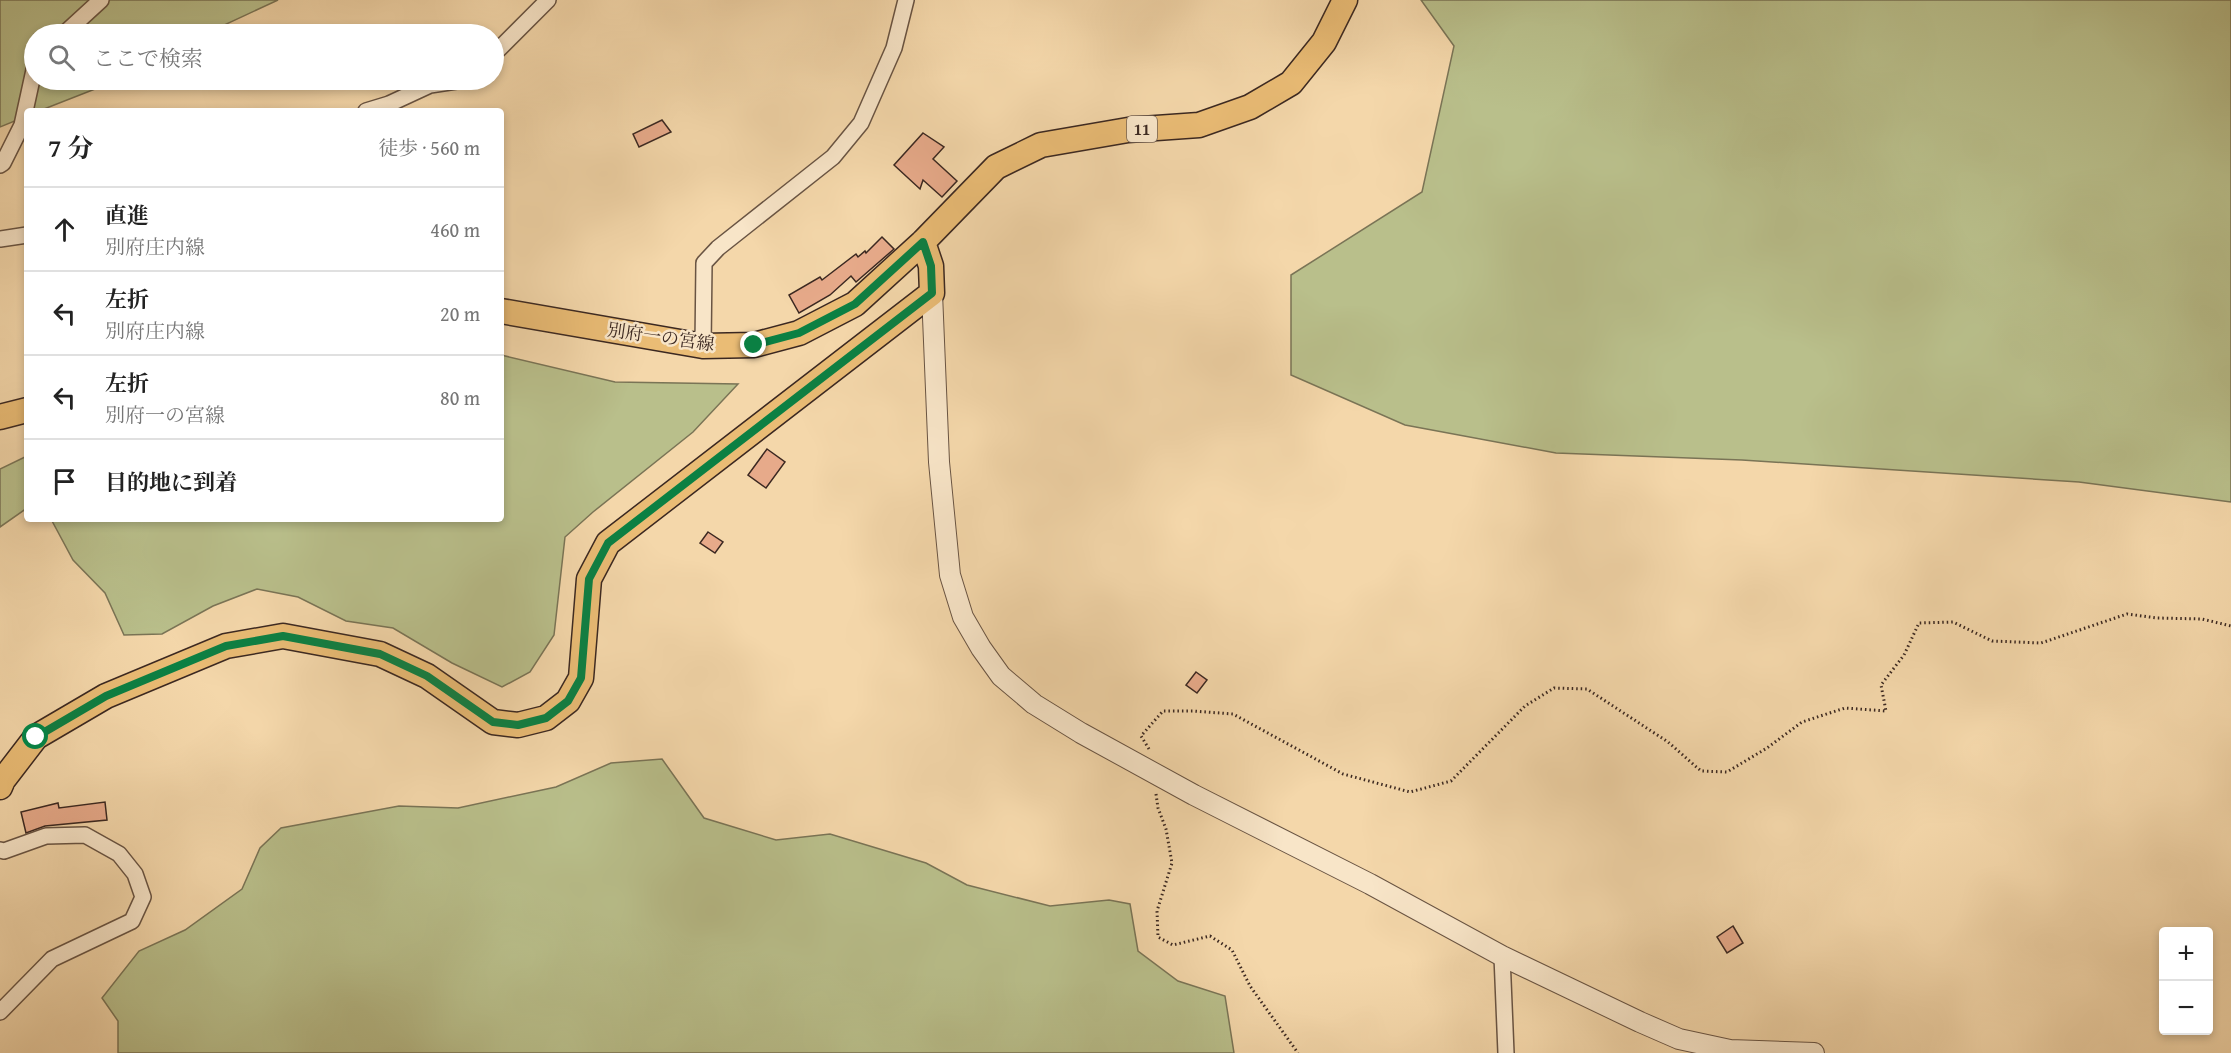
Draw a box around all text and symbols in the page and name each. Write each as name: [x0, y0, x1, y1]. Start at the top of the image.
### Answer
search box: [24, 24, 504, 90]
icon: search: [45, 41, 78, 74]
text: ここで検索: [93, 42, 203, 74]
road number: 11: [1127, 116, 1157, 142]
text: 7 分: [48, 128, 93, 167]
text: 徒歩 · 560 m: [378, 133, 480, 162]
text: 直進: [105, 199, 149, 231]
icon: ahead: [48, 213, 81, 246]
text: 460 m: [430, 215, 480, 244]
text: 別府庄内線: [105, 232, 205, 261]
text: 左折: [105, 283, 149, 315]
icon: left: [48, 297, 81, 330]
text: 20 m: [440, 299, 480, 328]
text: 別府庄内線: [105, 316, 205, 345]
street label: 別府一の宮線: [606, 316, 716, 357]
route end: [740, 331, 766, 357]
text: 左折: [105, 367, 149, 399]
icon: left: [48, 381, 81, 414]
text: 80 m: [440, 383, 480, 412]
text: 別府一の宮線: [105, 400, 225, 429]
icon: arrive: [48, 465, 81, 498]
text: 目的地に到着: [105, 466, 237, 498]
route start: [22, 723, 48, 749]
map controls: [2159, 927, 2213, 1035]
button: +: [2159, 927, 2213, 981]
button: −: [2159, 981, 2213, 1035]

